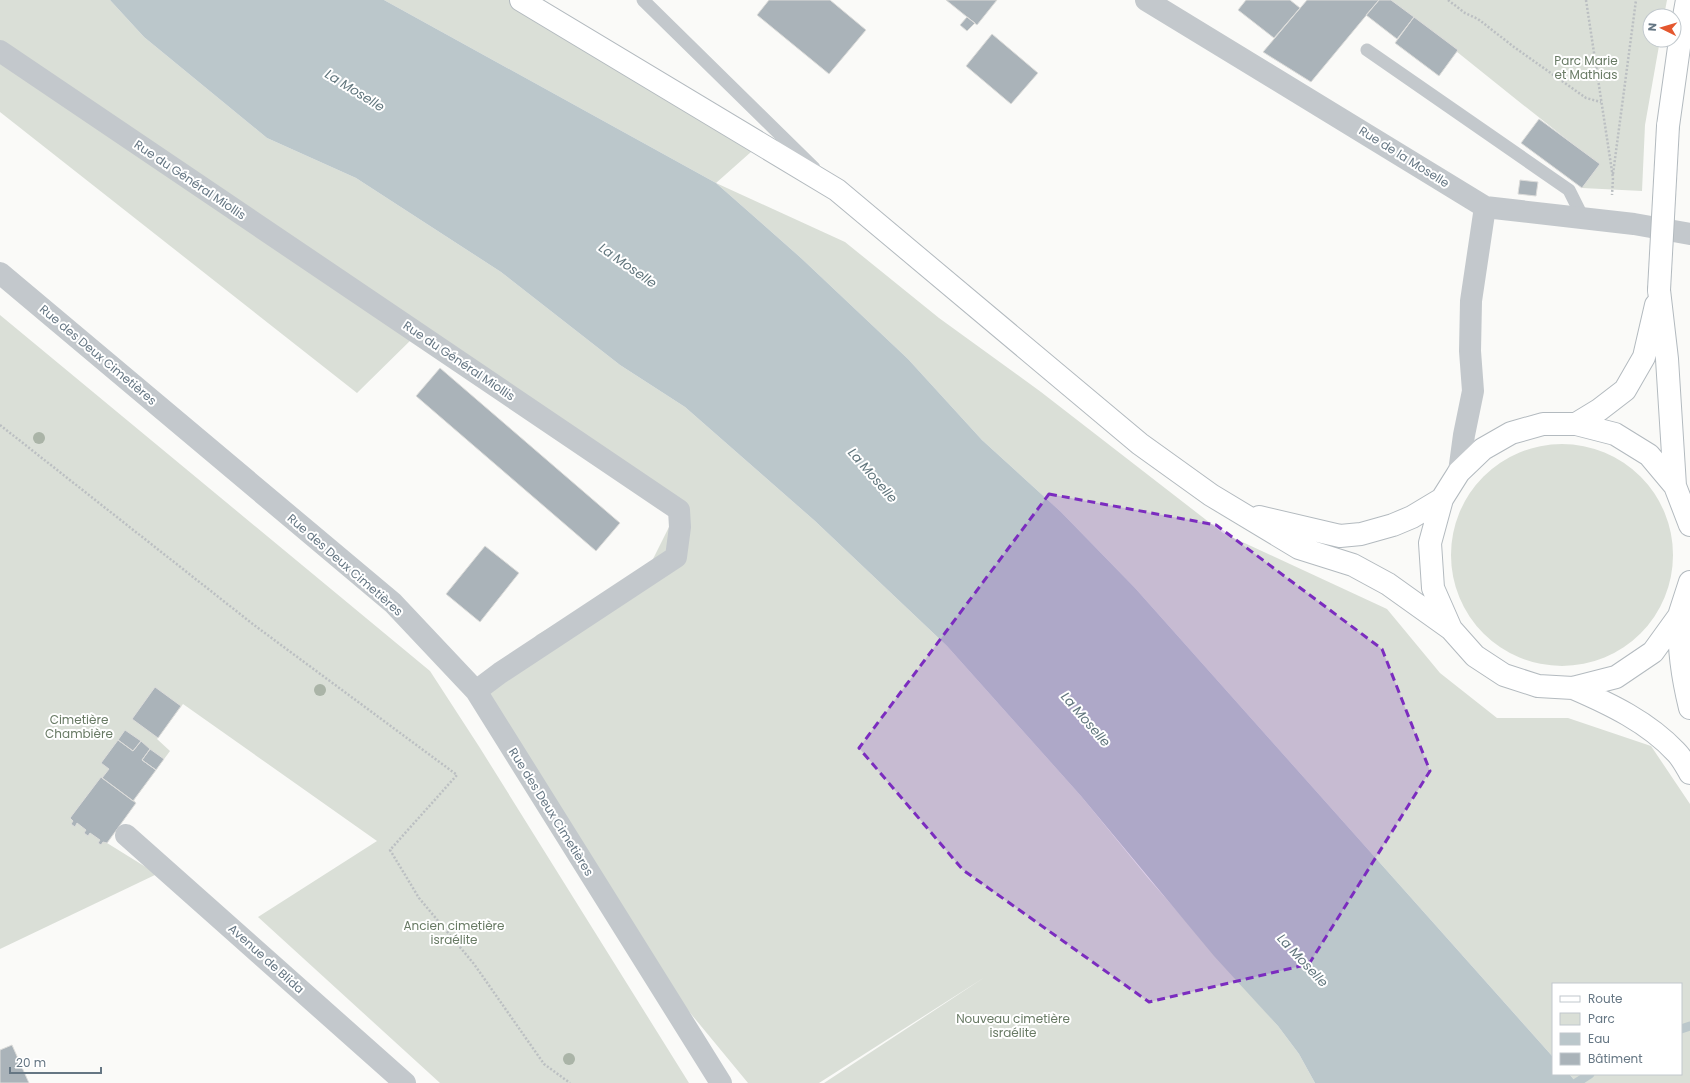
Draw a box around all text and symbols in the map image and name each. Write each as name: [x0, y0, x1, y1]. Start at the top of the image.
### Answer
north arrow: [1642, 8, 1682, 48]
text: N: [1644, 22, 1660, 32]
park label: Parc Marie et Mathias: [1554, 52, 1618, 83]
water label: La Moselle: [321, 65, 388, 116]
street label: Rue de la Moselle: [1356, 122, 1453, 191]
street label: Rue du Général Miollis: [131, 136, 249, 223]
water label: La Moselle: [595, 238, 661, 292]
street label: Rue des Deux Cimetières: [36, 300, 161, 409]
street label: Rue du Général Miollis: [400, 317, 518, 404]
water label: La Moselle: [843, 444, 902, 507]
street label: Rue des Deux Cimetières: [284, 510, 407, 620]
water label: La Moselle: [1056, 688, 1115, 751]
park label: Cimetière Chambière: [45, 711, 113, 742]
street label: Rue des Deux Cimetières: [505, 744, 598, 879]
park label: Ancien cimetière israélite: [403, 917, 505, 948]
street label: Avenue de Blida: [225, 920, 308, 997]
water label: La Moselle: [1273, 929, 1332, 991]
legend: [1552, 983, 1682, 1075]
text: Route: [1588, 990, 1622, 1007]
park label: Nouveau cimetière israélite: [956, 1010, 1070, 1041]
text: Parc: [1588, 1010, 1615, 1027]
text: Eau: [1588, 1030, 1610, 1047]
scale bar: [10, 1049, 101, 1075]
text: Bâtiment: [1588, 1050, 1643, 1067]
text: 20 m: [16, 1054, 46, 1071]

